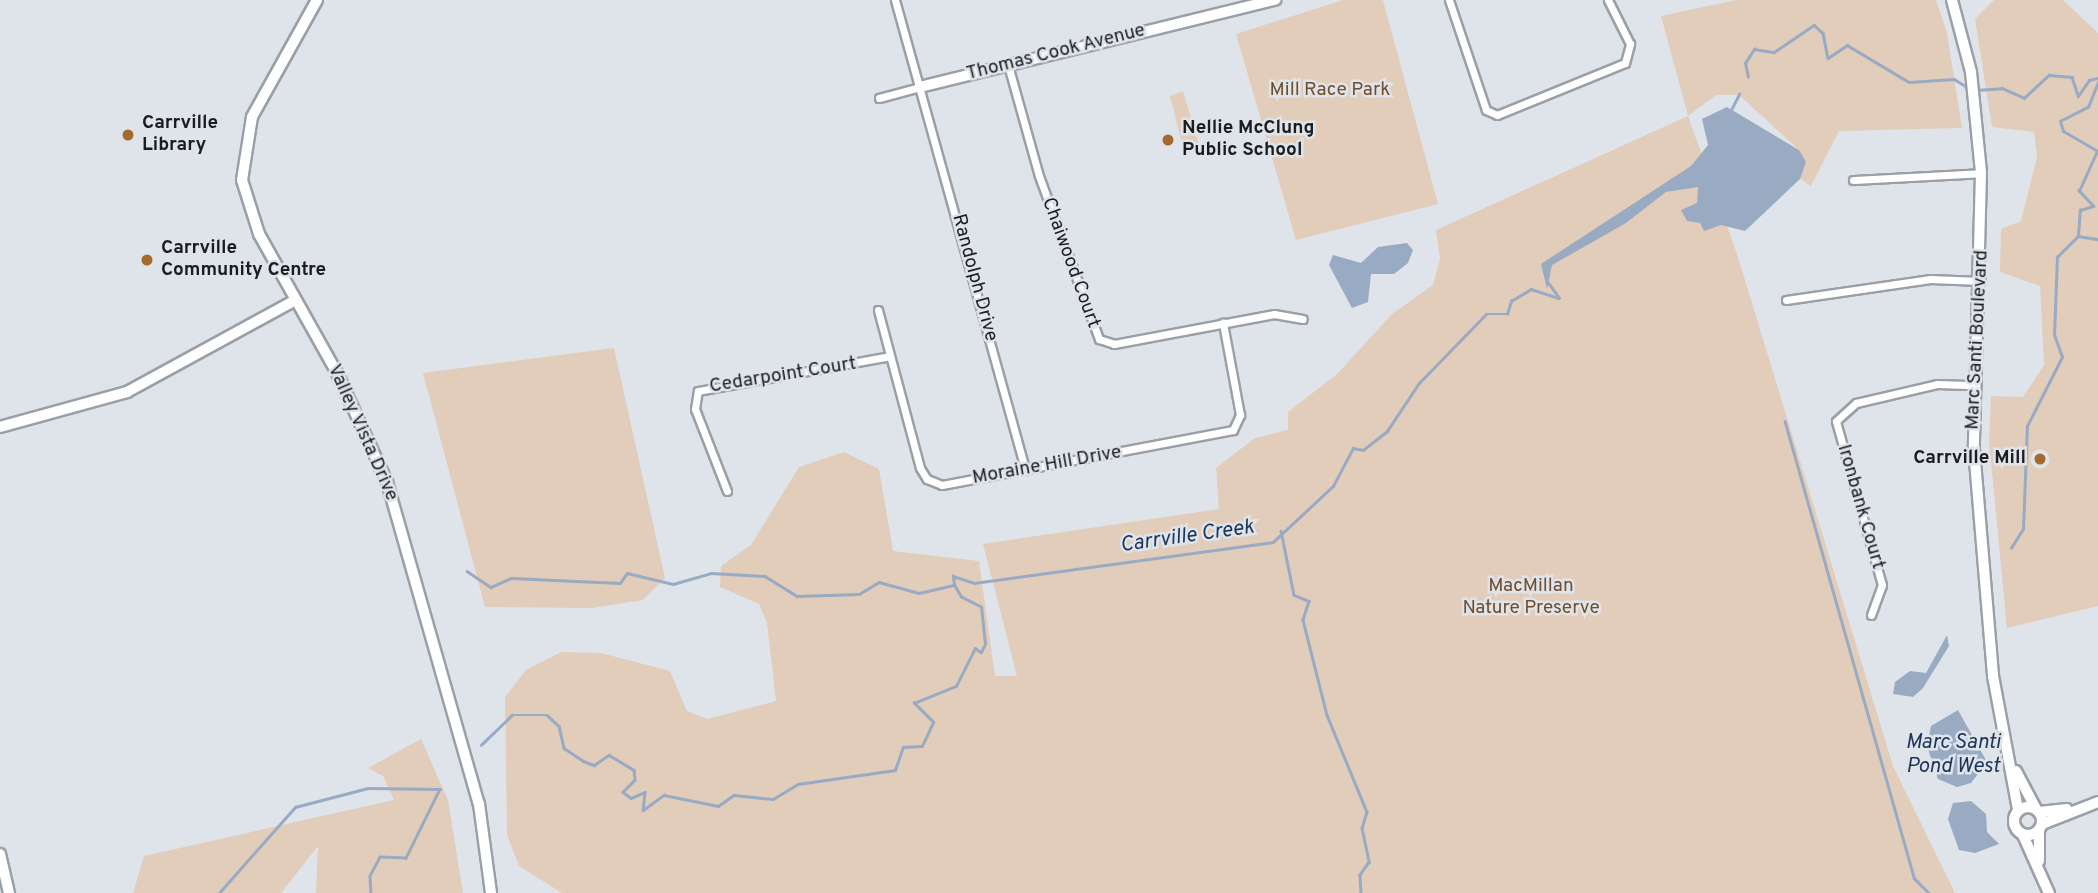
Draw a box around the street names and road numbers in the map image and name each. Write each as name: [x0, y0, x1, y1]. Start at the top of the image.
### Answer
street label: Thomas Cook Avenue: [964, 20, 1148, 86]
street label: Chaiwood Court: [1036, 195, 1104, 331]
street label: Randolph Drive: [946, 212, 1002, 344]
street label: Marc Santi Boulevard: [1962, 250, 1994, 430]
street label: Cedarpoint Court: [708, 353, 858, 399]
street label: Valley Vista Drive: [322, 361, 402, 505]
street label: Moraine Hill Drive: [971, 442, 1123, 490]
street label: Ironbank Court: [1831, 442, 1889, 572]

